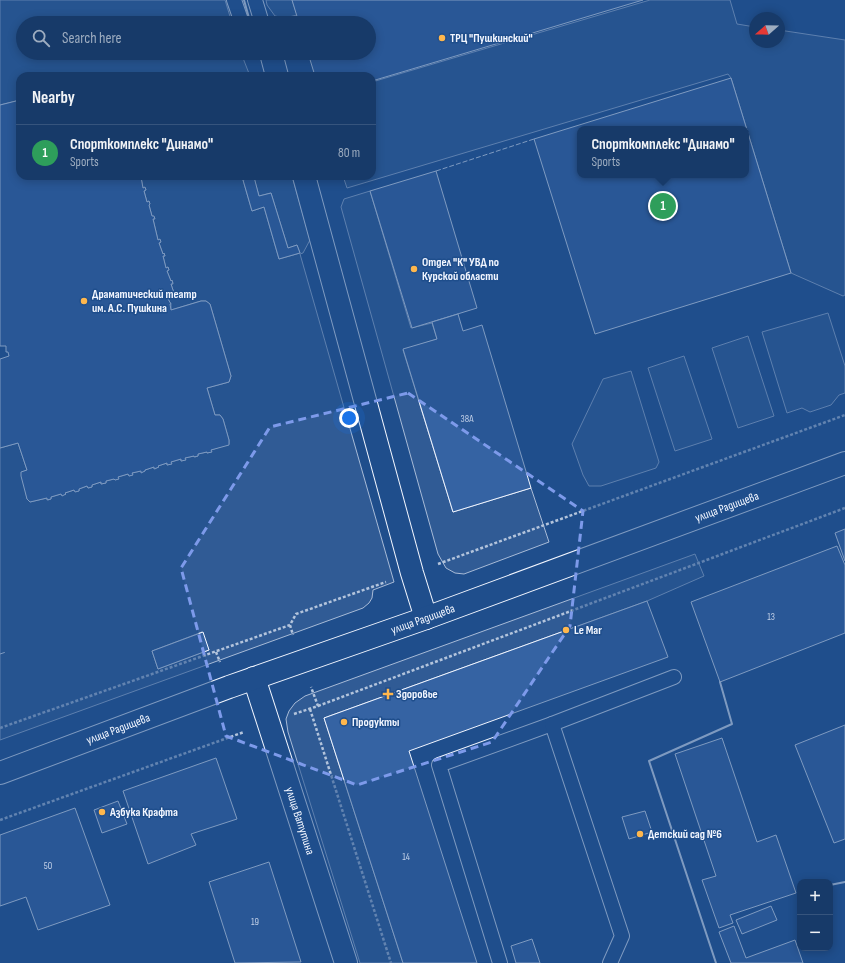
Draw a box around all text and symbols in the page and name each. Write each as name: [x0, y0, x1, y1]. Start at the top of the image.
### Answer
north arrow: [749, 12, 785, 48]
search box: [16, 16, 376, 60]
icon: search: [30, 27, 52, 49]
text: Search here: [62, 29, 122, 48]
place label: ТРЦ "Пушкинский": [450, 31, 533, 46]
marker: ТРЦ "Пушкинский": [437, 33, 447, 43]
text: Nearby: [32, 88, 75, 108]
popup: [577, 126, 749, 178]
text: Спорткомплекс "Динамо": [70, 135, 213, 154]
text: Спорткомплекс "Динамо": [591, 135, 735, 154]
text: 1: [42, 145, 48, 161]
text: 80 m: [338, 145, 360, 161]
text: Sports: [70, 154, 99, 170]
text: Sports: [591, 154, 620, 170]
pin: 1: [650, 191, 676, 221]
place label: Отдел "К" УВД по Курской области: [422, 255, 499, 284]
marker: Отдел "К" УВД по Курской области: [409, 264, 419, 274]
place label: Драматический театр им. А.С. Пушкина: [92, 287, 197, 316]
marker: Драматический театр им. А.С. Пушкина: [79, 296, 89, 306]
your location: [339, 408, 359, 428]
house number: 38А: [461, 413, 474, 425]
street label: улица Радищева: [693, 488, 761, 525]
street label: улица Радищева: [389, 600, 457, 637]
house number: 13: [767, 611, 775, 623]
place label: Le Mar: [574, 623, 602, 638]
marker: Le Mar: [561, 625, 571, 635]
place label: Здоровье: [396, 687, 438, 702]
marker: Здоровье: [383, 689, 393, 699]
street label: улица Радищева: [84, 710, 152, 748]
place label: Продукты: [352, 715, 399, 730]
marker: Продукты: [339, 717, 349, 727]
street label: улица Ватутина: [282, 785, 318, 857]
place label: Азбука Крафта: [109, 805, 178, 820]
marker: Азбука Крафта: [97, 807, 107, 817]
place label: Детский сад №6: [648, 827, 722, 842]
marker: Детский сад №6: [635, 829, 645, 839]
house number: 14: [402, 851, 410, 863]
house number: 50: [44, 860, 52, 872]
map controls: [797, 879, 833, 951]
button: +: [797, 879, 833, 915]
button: −: [797, 915, 833, 951]
house number: 19: [251, 916, 259, 928]

